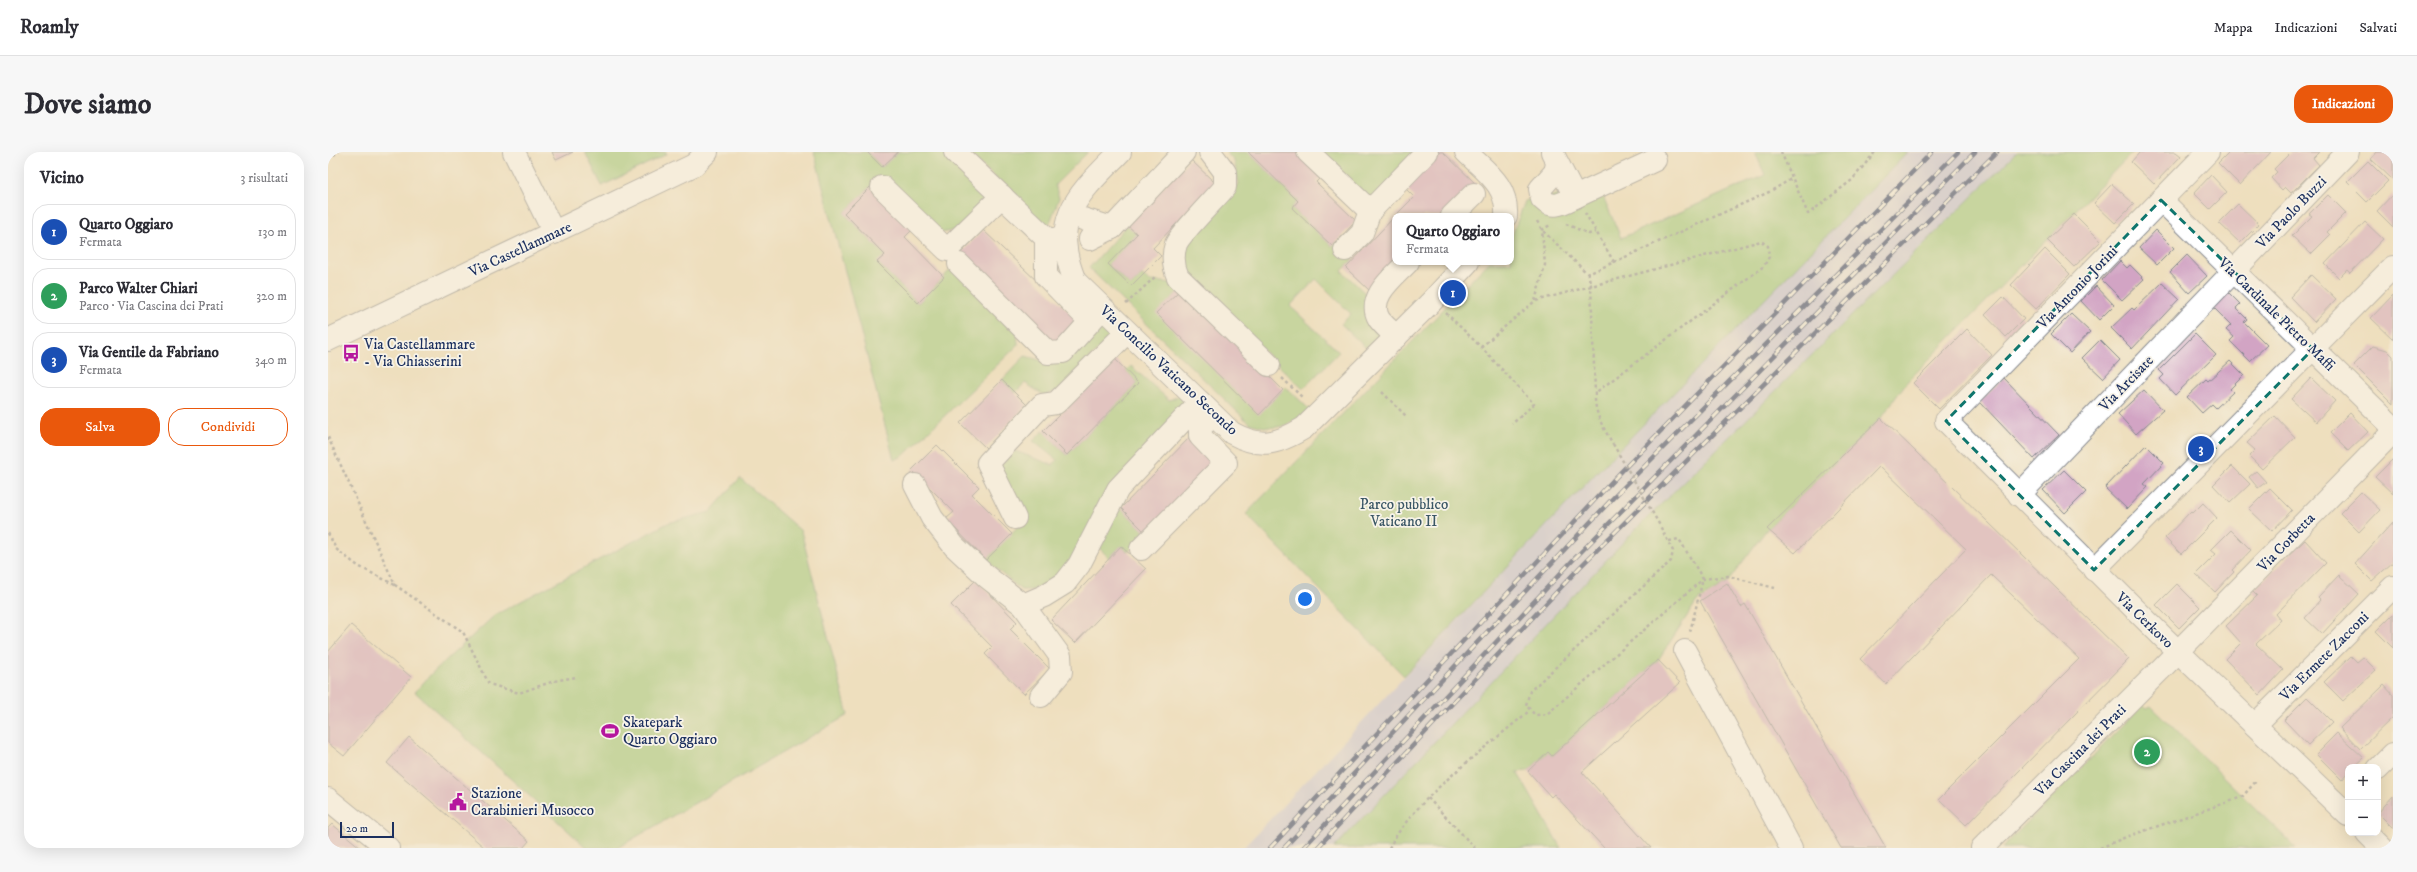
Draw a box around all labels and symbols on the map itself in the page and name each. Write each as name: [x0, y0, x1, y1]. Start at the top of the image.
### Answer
street label: Via Paolo Buzzi: [2251, 172, 2331, 253]
street label: Via Castellammare: [465, 217, 575, 282]
street label: Via Antonio Jorini: [2032, 242, 2122, 334]
street label: Via Cardinale Pietro Maffi: [2213, 253, 2339, 375]
pin: 1: [1440, 278, 1466, 308]
street label: Via Concilio Vaticano Secondo: [1095, 301, 1242, 439]
place label: Via Castellammare - Via Chiasserini: [363, 335, 475, 371]
bus stop icon: Via Castellammare - Via Chiasserini: [341, 343, 361, 363]
street label: Via Arcisate: [2094, 351, 2158, 416]
pin: 3: [2188, 434, 2214, 464]
park label: Parco pubblico Vaticano II: [1360, 495, 1448, 531]
street label: Via Corbetta: [2253, 508, 2320, 577]
street label: Via Cerkovo: [2111, 587, 2177, 653]
your location: [1295, 589, 1315, 609]
street label: Via Ermete Zacconi: [2275, 608, 2373, 706]
street label: Via Cascina dei Prati: [2030, 700, 2130, 801]
place label: Skatepark Quarto Oggiaro: [623, 713, 717, 749]
sports icon: Skatepark Quarto Oggiaro: [600, 721, 620, 741]
pin: 2: [2134, 737, 2160, 767]
place label: Stazione Carabinieri Musocco: [471, 784, 594, 820]
public building icon: Stazione Carabinieri Musocco: [448, 792, 468, 812]
scale bar: [340, 820, 394, 839]

